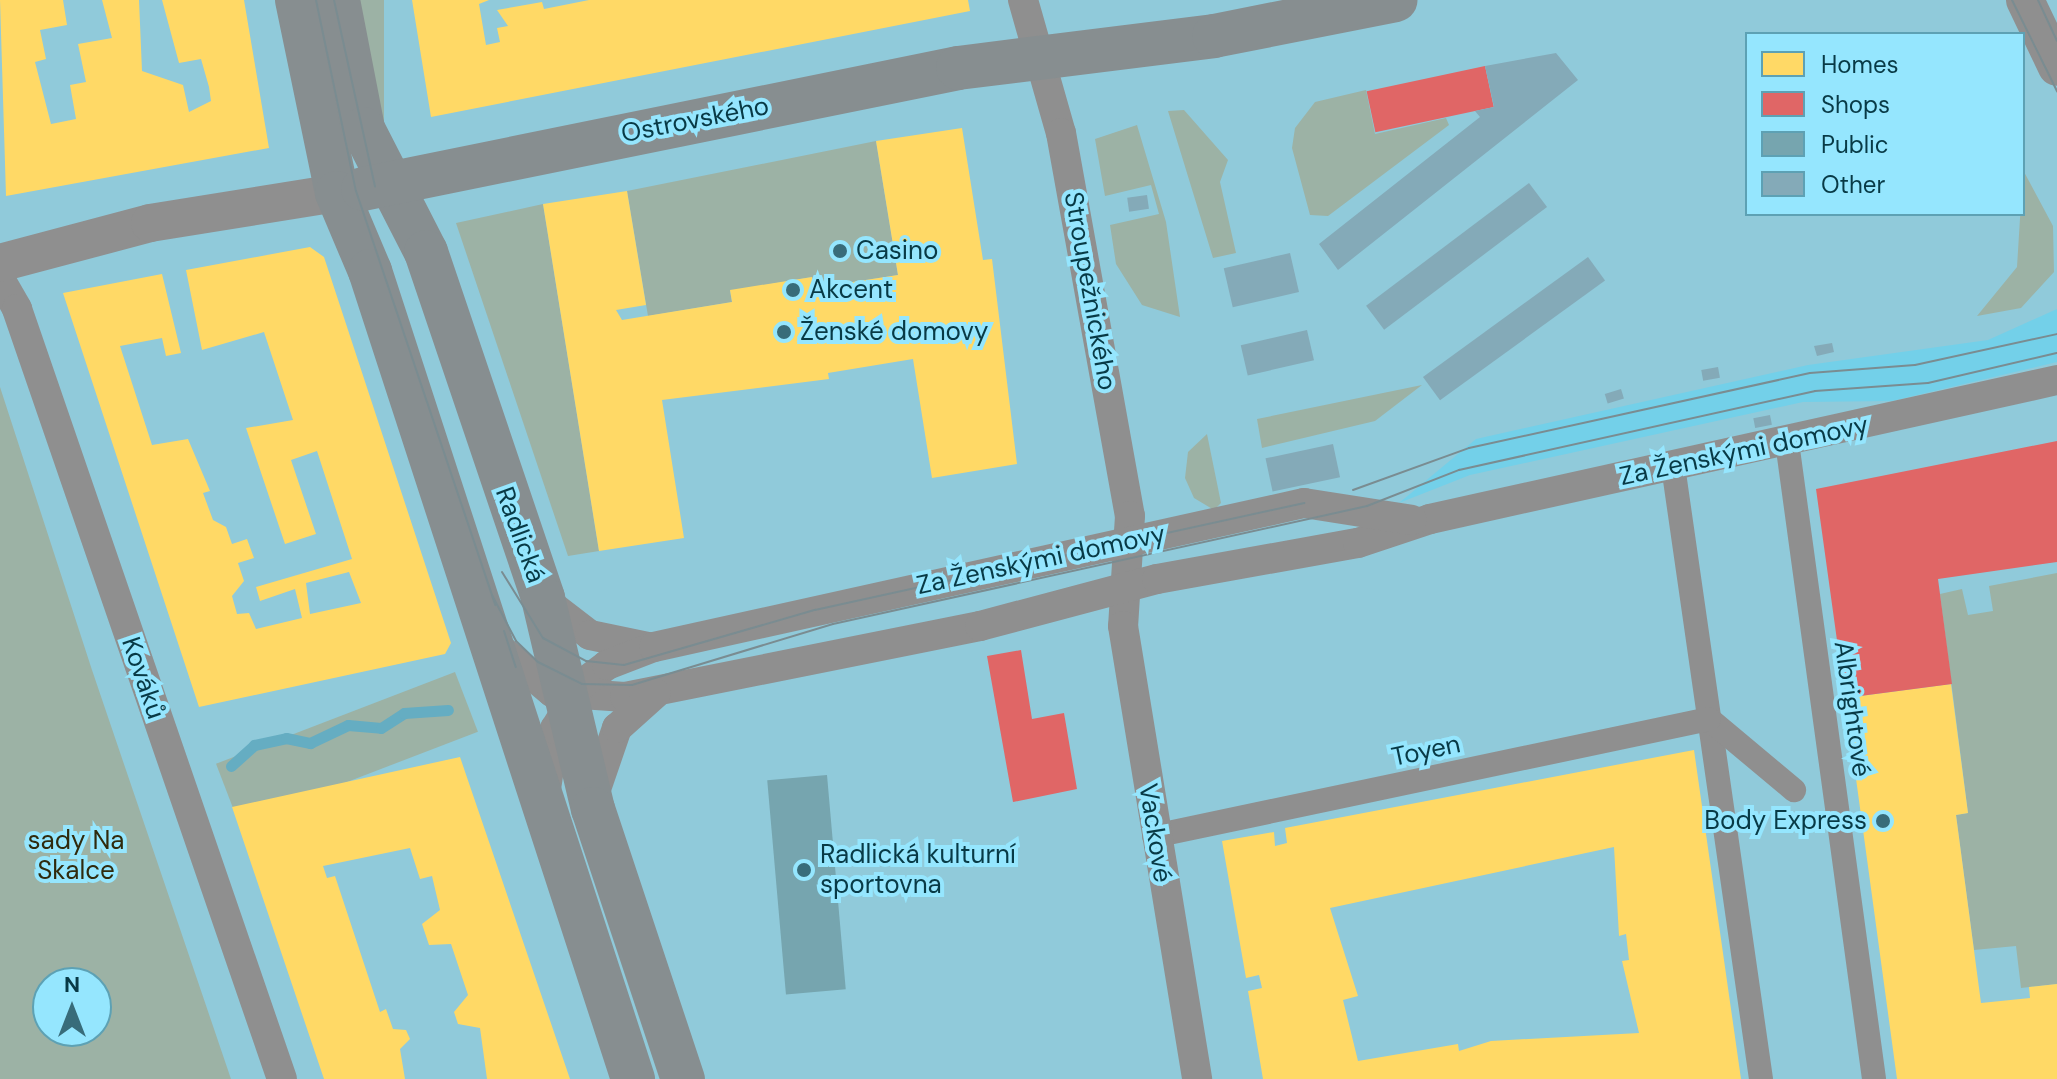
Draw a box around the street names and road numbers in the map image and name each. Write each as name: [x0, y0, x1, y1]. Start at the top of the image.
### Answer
street label: Ostrovského: [618, 90, 772, 150]
street label: Stroupežnického: [1057, 189, 1123, 393]
street label: Za Ženskými domovy: [1617, 409, 1871, 493]
street label: Radlická: [488, 483, 552, 587]
street label: Za Ženskými domovy: [914, 518, 1168, 602]
street label: Kováků: [115, 633, 171, 723]
street label: Albrightové: [1827, 639, 1877, 779]
street label: Toyen: [1389, 729, 1463, 773]
street label: Vackové: [1132, 781, 1178, 885]

